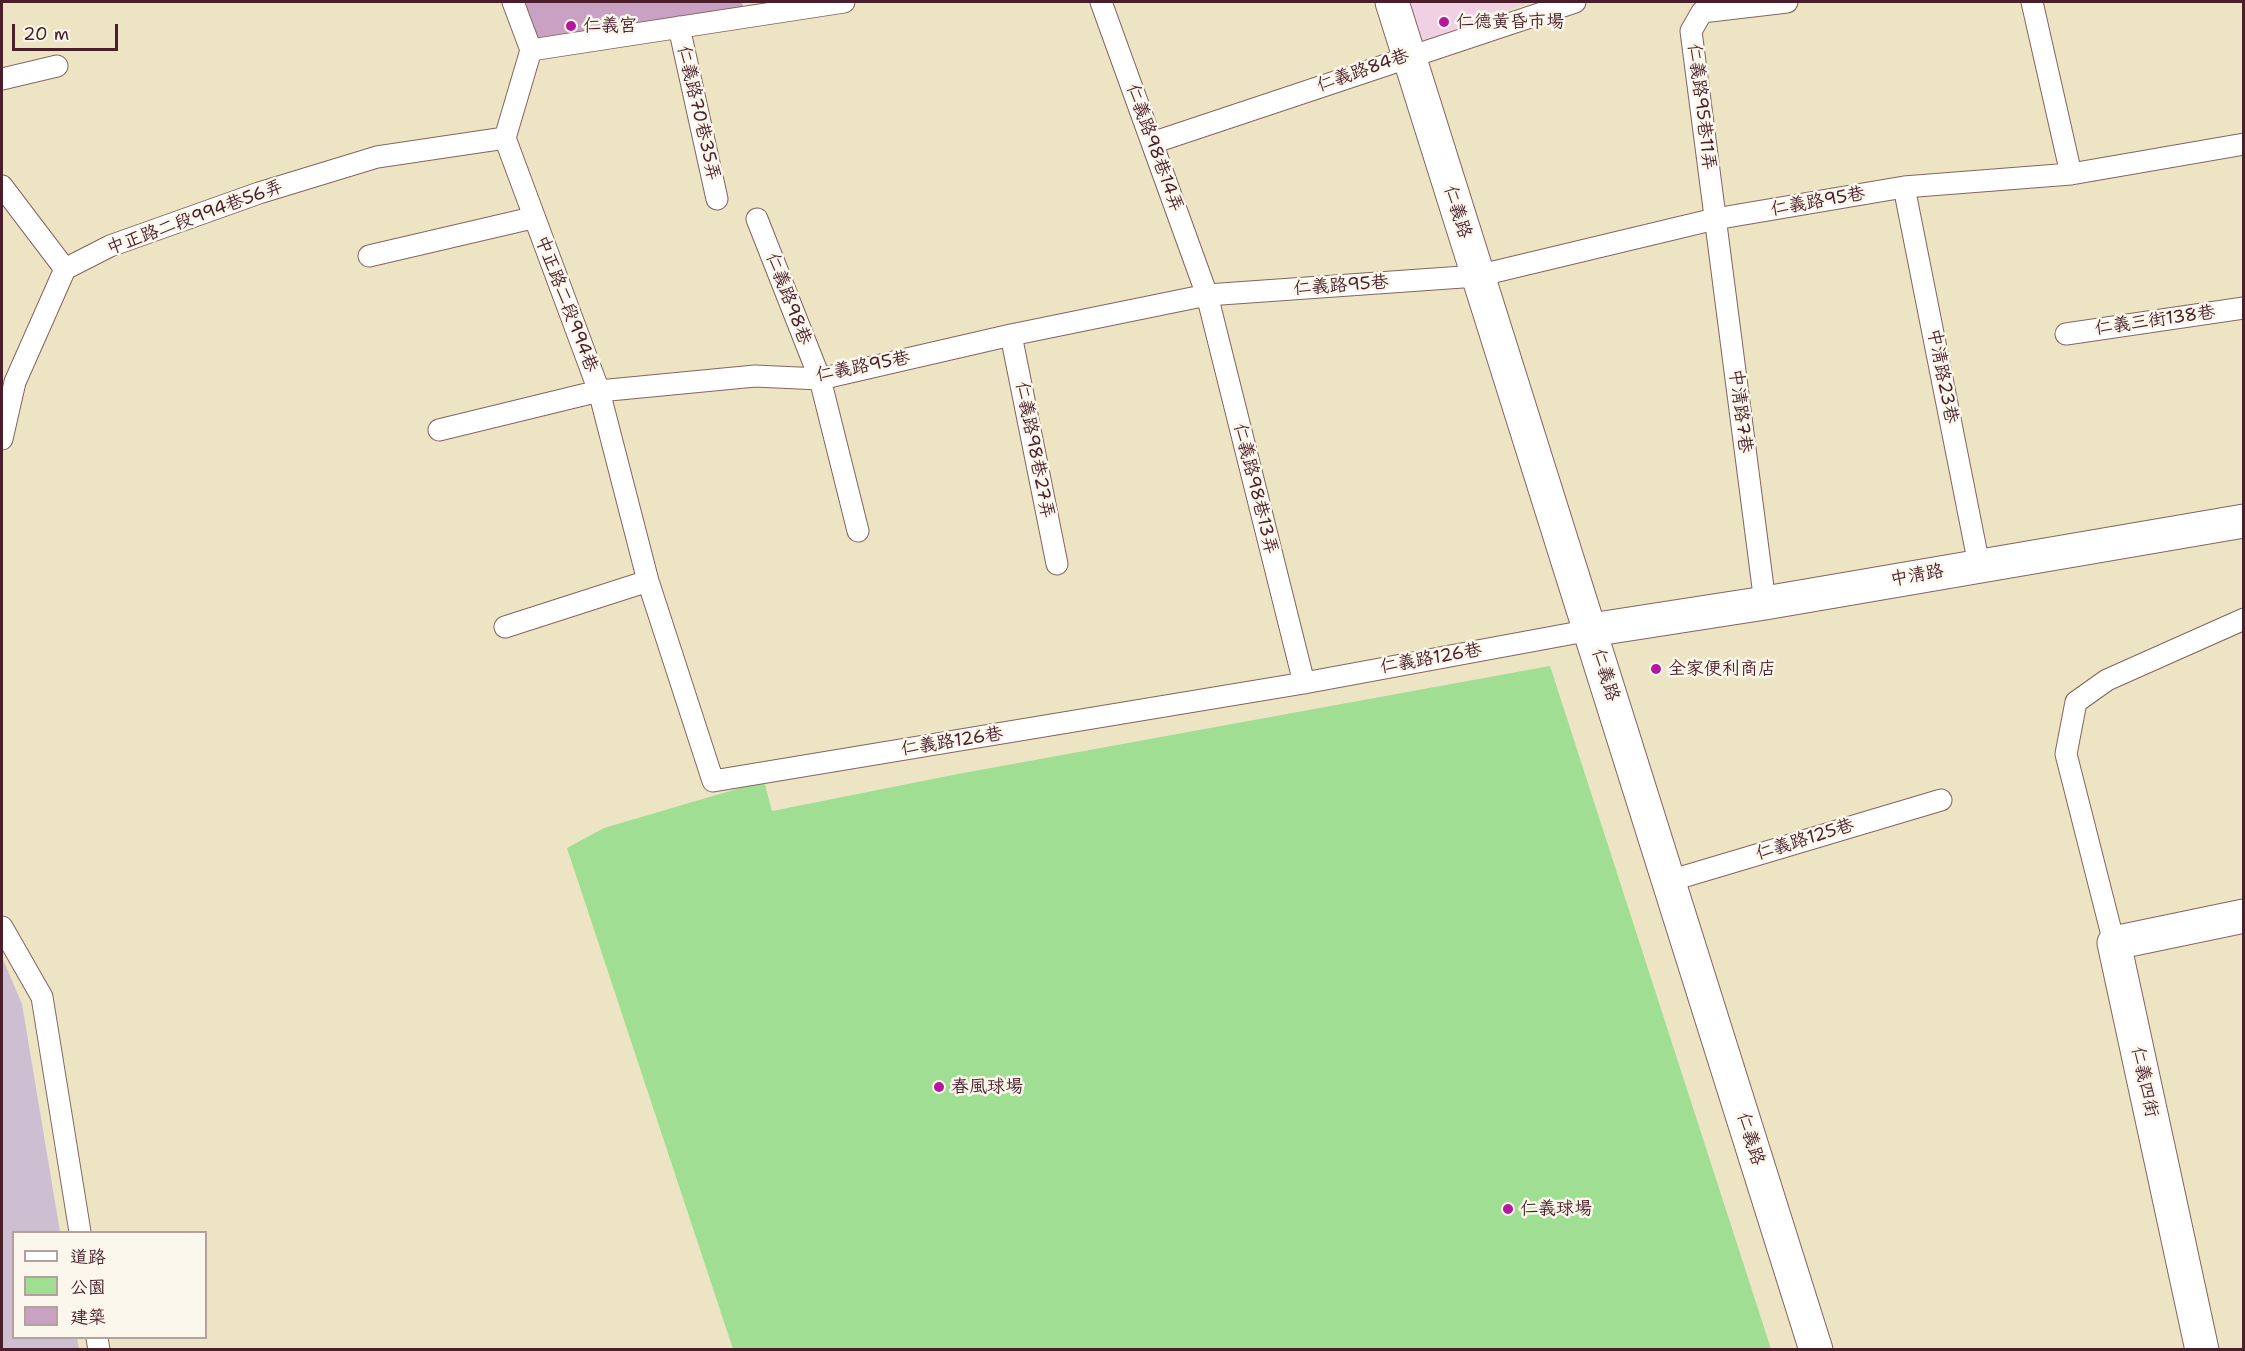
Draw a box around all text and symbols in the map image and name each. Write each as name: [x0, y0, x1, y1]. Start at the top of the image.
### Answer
place label: 仁德黃昏市場: [1456, 11, 1564, 33]
scale bar: [15, 12, 122, 50]
place label: 仁義宮: [583, 15, 637, 37]
marker: 仁德黃昏市場: [1437, 15, 1451, 29]
marker: 仁義宮: [564, 19, 578, 33]
text: 20 m: [23, 22, 69, 46]
street label: 仁義路95巷11弄: [1682, 42, 1720, 172]
street label: 仁義路70巷35弄: [672, 43, 724, 183]
street label: 仁義路84巷: [1314, 45, 1412, 97]
street label: 仁義路98巷14弄: [1121, 81, 1187, 215]
street label: 中正路二段994巷56弄: [104, 176, 286, 260]
street label: 仁義路: [1439, 183, 1475, 241]
street label: 仁義路95巷: [1769, 183, 1867, 221]
street label: 中正路二段994巷: [530, 233, 602, 375]
street label: 仁義路98巷: [761, 250, 815, 348]
street label: 仁義路95巷: [1293, 272, 1389, 300]
street label: 仁義三街138巷: [2093, 302, 2217, 340]
street label: 中清路23巷: [1922, 327, 1962, 425]
street label: 仁義路95巷: [814, 347, 912, 387]
street label: 中清路7巷: [1724, 368, 1756, 454]
street label: 仁義路98巷27弄: [1010, 380, 1058, 520]
street label: 仁義路98巷13弄: [1228, 421, 1282, 557]
street label: 中清路: [1889, 561, 1945, 591]
street label: 仁義路126巷: [1378, 639, 1484, 679]
street label: 仁義路: [1587, 646, 1623, 704]
place label: 全家便利商店: [1668, 658, 1776, 680]
marker: 全家便利商店: [1649, 662, 1663, 676]
street label: 仁義路126巷: [899, 723, 1005, 761]
street label: 仁義路125巷: [1753, 815, 1857, 865]
street label: 仁義四街: [2126, 1045, 2162, 1119]
place label: 春風球場: [951, 1076, 1023, 1098]
marker: 春風球場: [932, 1080, 946, 1094]
street label: 仁義路: [1732, 1110, 1768, 1168]
place label: 仁義球場: [1520, 1198, 1592, 1220]
marker: 仁義球場: [1501, 1202, 1515, 1216]
legend: [12, 1231, 207, 1339]
text: 道路: [70, 1245, 106, 1269]
text: 公園: [70, 1275, 106, 1299]
text: 建築: [70, 1305, 106, 1329]

